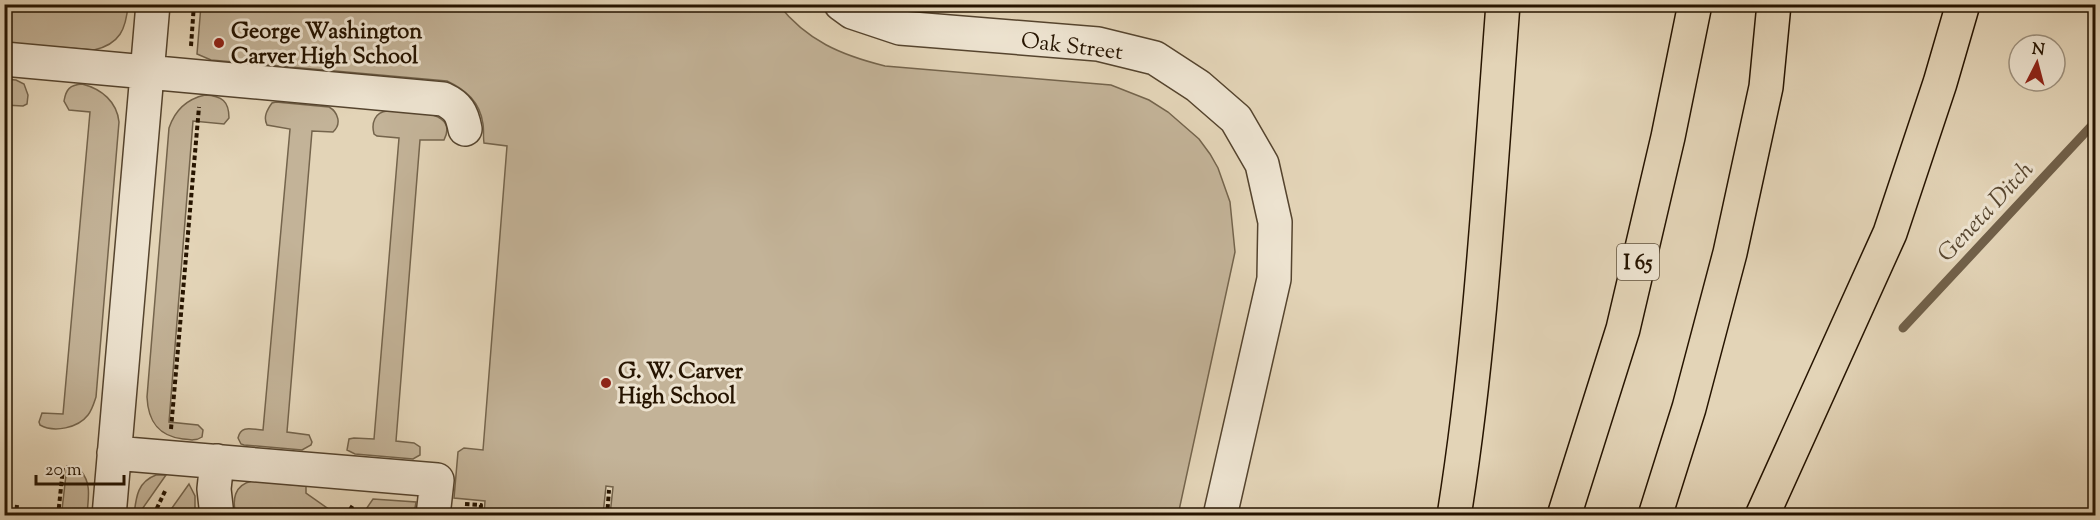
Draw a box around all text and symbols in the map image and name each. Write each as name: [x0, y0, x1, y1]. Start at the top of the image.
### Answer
place label: George Washington Carver High School: [231, 17, 422, 74]
street label: Oak Street: [1019, 26, 1125, 70]
north arrow: [2007, 33, 2067, 93]
marker: George Washington Carver High School: [212, 36, 226, 50]
text: N: [2031, 38, 2046, 63]
water label: Geneta Ditch: [1931, 154, 2043, 271]
road number: I 65: [1617, 244, 1659, 280]
place label: G. W. Carver High School: [618, 357, 744, 414]
marker: G. W. Carver High School: [599, 376, 613, 390]
scale bar: [36, 448, 124, 486]
text: 20 m: [45, 458, 82, 484]

